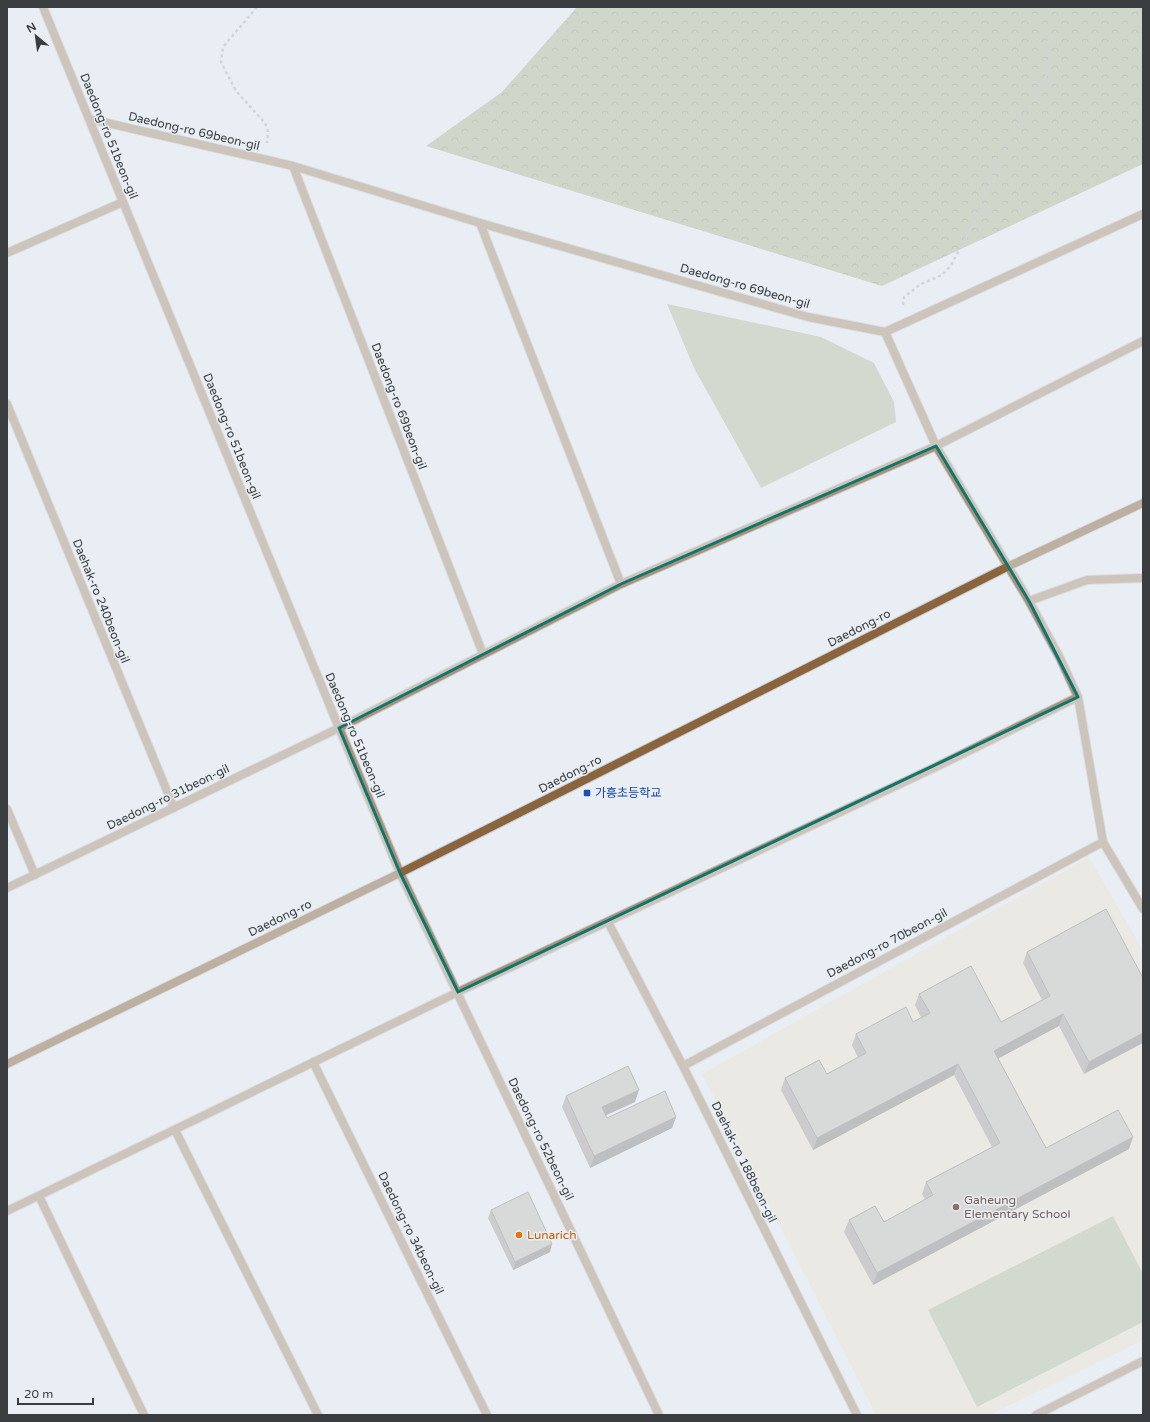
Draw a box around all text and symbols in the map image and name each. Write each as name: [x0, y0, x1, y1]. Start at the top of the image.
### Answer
north arrow: [16, 16, 56, 56]
text: N: [24, 20, 38, 36]
street label: Daedong-ro 51beon-gil: [77, 71, 141, 201]
street label: Daedong-ro 69beon-gil: [127, 109, 261, 153]
street label: Daedong-ro 69beon-gil: [678, 261, 812, 311]
street label: Daedong-ro 69beon-gil: [368, 341, 430, 471]
street label: Daedong-ro 51beon-gil: [200, 371, 264, 501]
street label: Daehak-ro 240beon-gil: [70, 537, 132, 665]
street label: Daedong-ro: [825, 606, 893, 650]
street label: Daedong-ro 51beon-gil: [322, 670, 388, 800]
street label: Daedong-ro: [536, 752, 604, 796]
street label: Daedong-ro 31beon-gil: [105, 761, 231, 833]
place label: 가흥초등학교: [595, 786, 661, 800]
marker: 가흥초등학교: [582, 788, 592, 798]
street label: Daedong-ro: [246, 897, 314, 939]
street label: Daedong-ro 70beon-gil: [824, 905, 950, 981]
street label: Daedong-ro 52beon-gil: [505, 1076, 577, 1202]
street label: Daehak-ro 188beon-gil: [709, 1099, 779, 1225]
street label: Daedong-ro 34beon-gil: [375, 1170, 447, 1296]
place label: Gaheung Elementary School: [964, 1193, 1071, 1221]
marker: Gaheung Elementary School: [951, 1202, 961, 1212]
place label: Lunarich: [527, 1228, 577, 1242]
marker: Lunarich: [514, 1230, 524, 1240]
scale bar: [18, 1380, 93, 1406]
text: 20 m: [24, 1387, 53, 1401]

